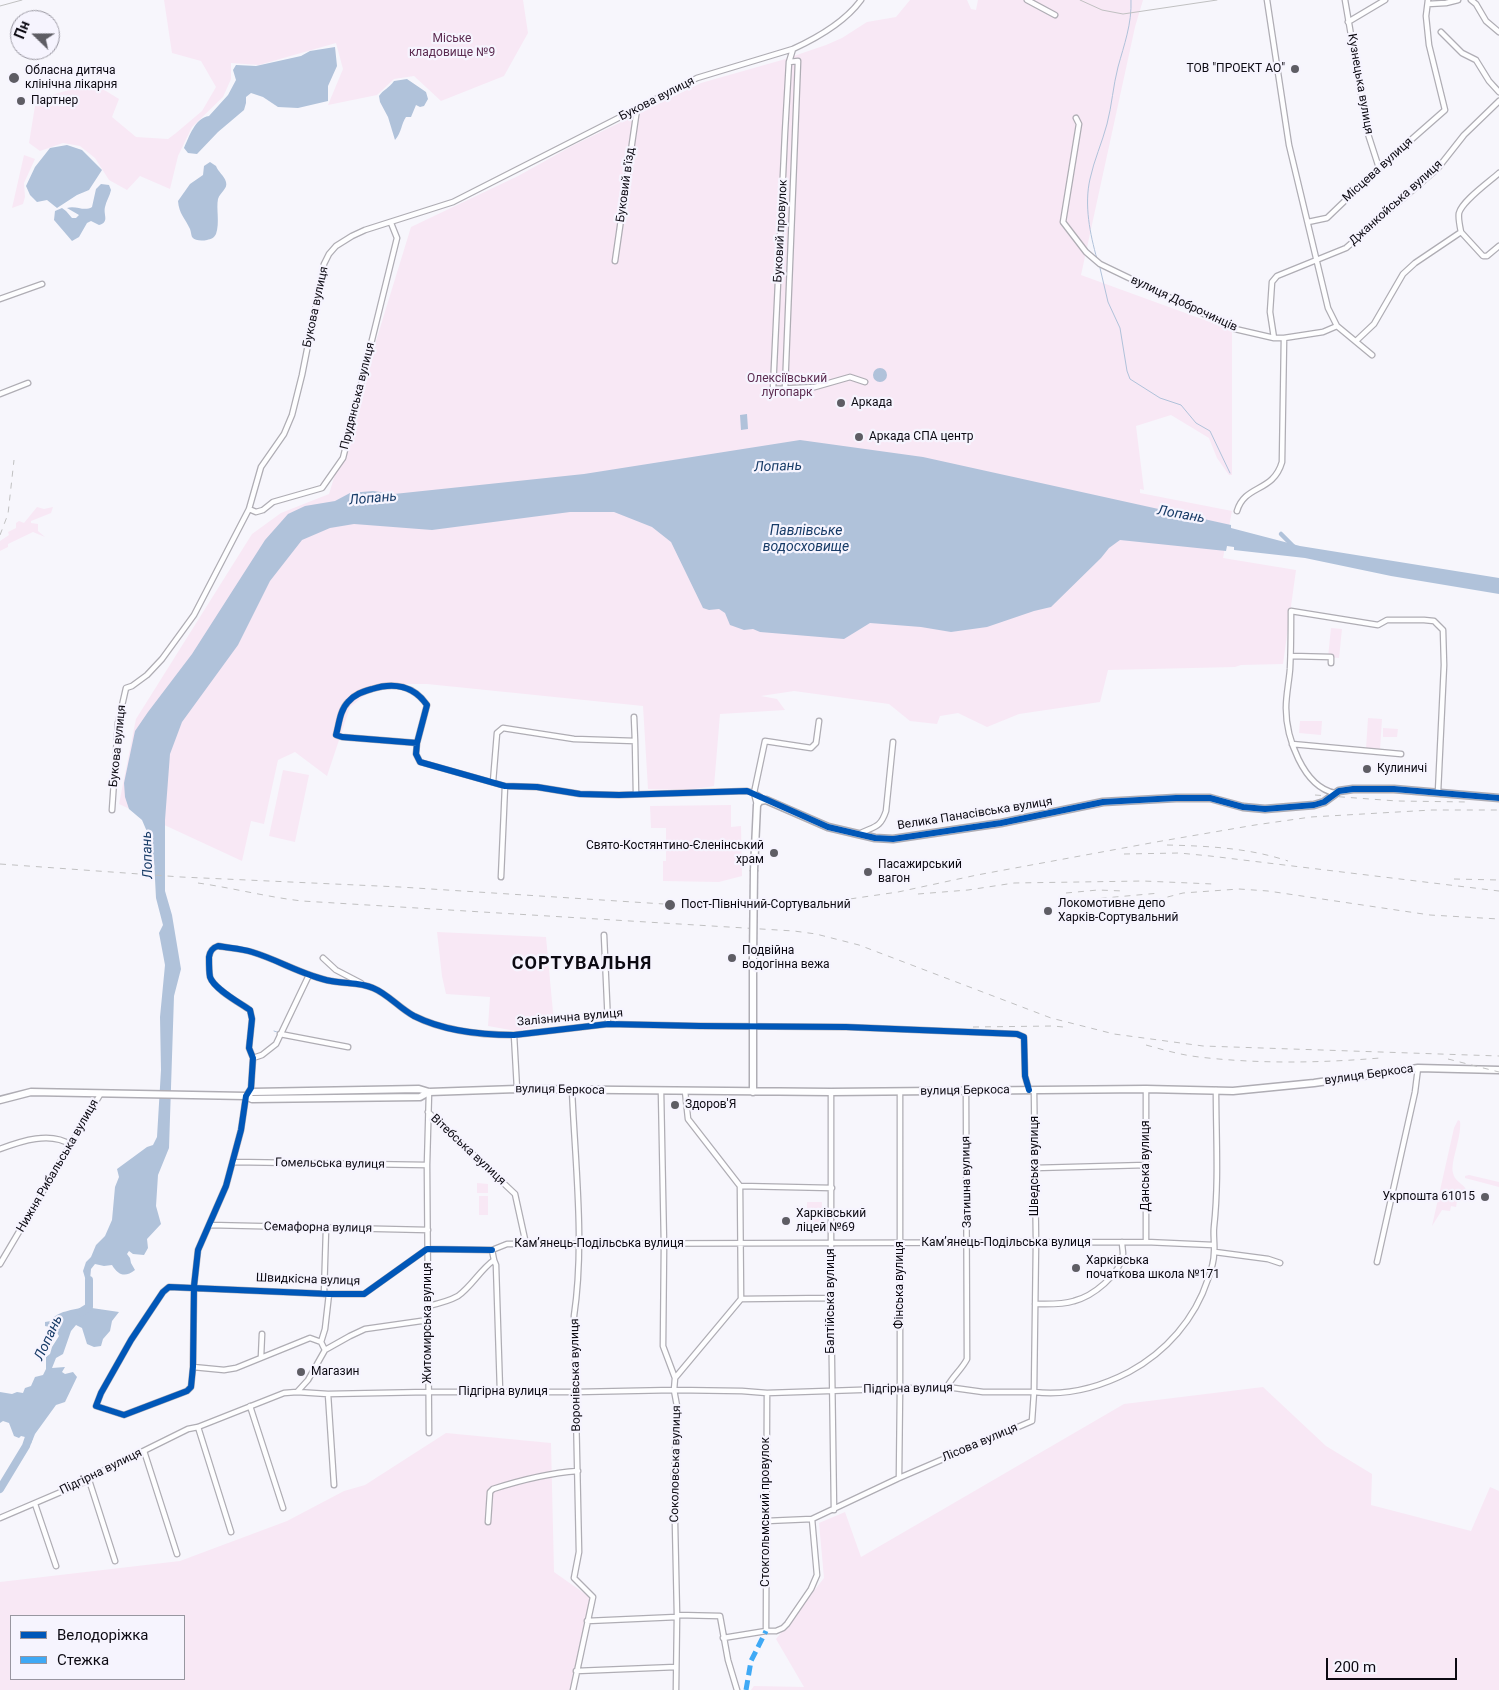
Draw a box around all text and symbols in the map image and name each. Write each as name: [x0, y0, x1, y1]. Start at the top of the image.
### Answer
north arrow: [10, 10, 60, 60]
text: Пн: [11, 19, 33, 41]
park label: Міське кладовище №9: [409, 32, 495, 60]
street label: Кузнецька вулиця: [1344, 33, 1376, 135]
place label: ТОВ "ПРОЕКТ АО": [1187, 62, 1285, 76]
marker: ТОВ "ПРОЕКТ АО": [1289, 63, 1301, 75]
place label: Обласна дитяча клінічна лікарня: [25, 64, 117, 92]
marker: Обласна дитяча клінічна лікарня: [7, 71, 21, 85]
street label: Букова вулиця: [617, 74, 697, 124]
place label: Партнер: [31, 94, 78, 108]
marker: Партнер: [15, 95, 27, 107]
street label: Місцева вулиця: [1340, 135, 1416, 205]
street label: Буковий в'їзд: [614, 147, 638, 223]
street label: Джанкойська вулиця: [1346, 157, 1446, 249]
street label: Буковий провулок: [771, 179, 791, 283]
street label: Букова вулиця: [300, 265, 332, 349]
street label: вулиця Доброчинців: [1128, 273, 1240, 335]
street label: Прудянська вулиця: [338, 341, 378, 451]
park label: Олексіївський лугопарк: [747, 372, 827, 400]
place label: Аркада: [851, 396, 892, 410]
marker: Аркада: [835, 397, 847, 409]
place label: Аркада СПА центр: [869, 430, 973, 444]
marker: Аркада СПА центр: [853, 431, 865, 443]
water label: Лопань: [754, 458, 802, 476]
water label: Лопань: [348, 489, 398, 509]
water label: Лопань: [1156, 503, 1206, 527]
water label: Павлівське водосховище: [763, 523, 849, 556]
street label: Букова вулиця: [107, 704, 129, 788]
place label: Кулиничі: [1377, 762, 1427, 776]
marker: Кулиничі: [1361, 763, 1373, 775]
street label: Велика Панасівська вулиця: [896, 795, 1054, 833]
water label: Лопань: [139, 831, 157, 879]
place label: Свято-Костянтино-Єленінський храм: [586, 839, 764, 867]
marker: Свято-Костянтино-Єленінський храм: [768, 847, 780, 859]
place label: Пасажирський вагон: [878, 858, 962, 886]
marker: Пасажирський вагон: [862, 866, 874, 878]
place label: Локомотивне депо Харків-Сортувальний: [1058, 897, 1178, 925]
marker: Пост-Північний-Сортувальний: [663, 898, 677, 912]
place label: Пост-Північний-Сортувальний: [681, 898, 851, 912]
marker: Локомотивне депо Харків-Сортувальний: [1042, 905, 1054, 917]
place label: Подвійна водогінна вежа: [742, 944, 830, 972]
marker: Подвійна водогінна вежа: [726, 952, 738, 964]
district label: СОРТУВАЛЬНЯ: [510, 953, 654, 975]
street label: Залізнична вулиця: [516, 1006, 624, 1030]
street label: вулиця Беркоса: [1324, 1062, 1414, 1088]
street label: вулиця Беркоса: [515, 1082, 605, 1098]
street label: вулиця Беркоса: [920, 1083, 1010, 1099]
street label: Нижня Рибальська вулиця: [14, 1097, 102, 1235]
place label: Здоров'Я: [685, 1098, 736, 1112]
marker: Здоров'Я: [669, 1099, 681, 1111]
street label: Вітебська вулиця: [427, 1112, 509, 1188]
street label: Шведська вулиця: [1028, 1116, 1042, 1216]
street label: Данська вулиця: [1139, 1120, 1153, 1212]
street label: Затишна вулиця: [959, 1136, 975, 1228]
street label: Гомельська вулиця: [275, 1156, 385, 1172]
place label: Укрпошта 61015: [1382, 1190, 1475, 1204]
marker: Укрпошта 61015: [1479, 1191, 1491, 1203]
place label: Харківський ліцей №69: [796, 1207, 866, 1235]
marker: Харківський ліцей №69: [780, 1215, 792, 1227]
street label: Семафорна вулиця: [264, 1220, 372, 1236]
street label: Кам’янець-Подільська вулиця: [921, 1236, 1091, 1250]
street label: Кам’янець-Подільська вулиця: [514, 1237, 684, 1251]
street label: Фінська вулиця: [893, 1241, 907, 1329]
street label: Балтійська вулиця: [824, 1248, 838, 1354]
place label: Харківська початкова школа №171: [1086, 1254, 1220, 1282]
street label: Житомирська вулиця: [421, 1262, 435, 1384]
marker: Харківська початкова школа №171: [1070, 1262, 1082, 1274]
street label: Швидкісна вулиця: [256, 1271, 360, 1289]
water label: Лопань: [31, 1313, 67, 1363]
street label: Воронівська вулиця: [568, 1318, 584, 1432]
place label: Магазин: [311, 1365, 360, 1379]
marker: Магазин: [295, 1366, 307, 1378]
street label: Підгірна вулиця: [863, 1381, 953, 1397]
street label: Підгірна вулиця: [458, 1385, 548, 1399]
street label: Соколовська вулиця: [668, 1405, 684, 1523]
street label: Лісова вулиця: [940, 1421, 1020, 1465]
street label: Стокгольмський провулок: [759, 1437, 773, 1587]
street label: Підгірна вулиця: [58, 1446, 144, 1498]
legend: [10, 1615, 185, 1680]
text: Велодоріжка: [57, 1626, 148, 1644]
scale bar: [1329, 1648, 1460, 1680]
text: Стежка: [57, 1651, 109, 1669]
text: 200 m: [1334, 1658, 1376, 1676]

